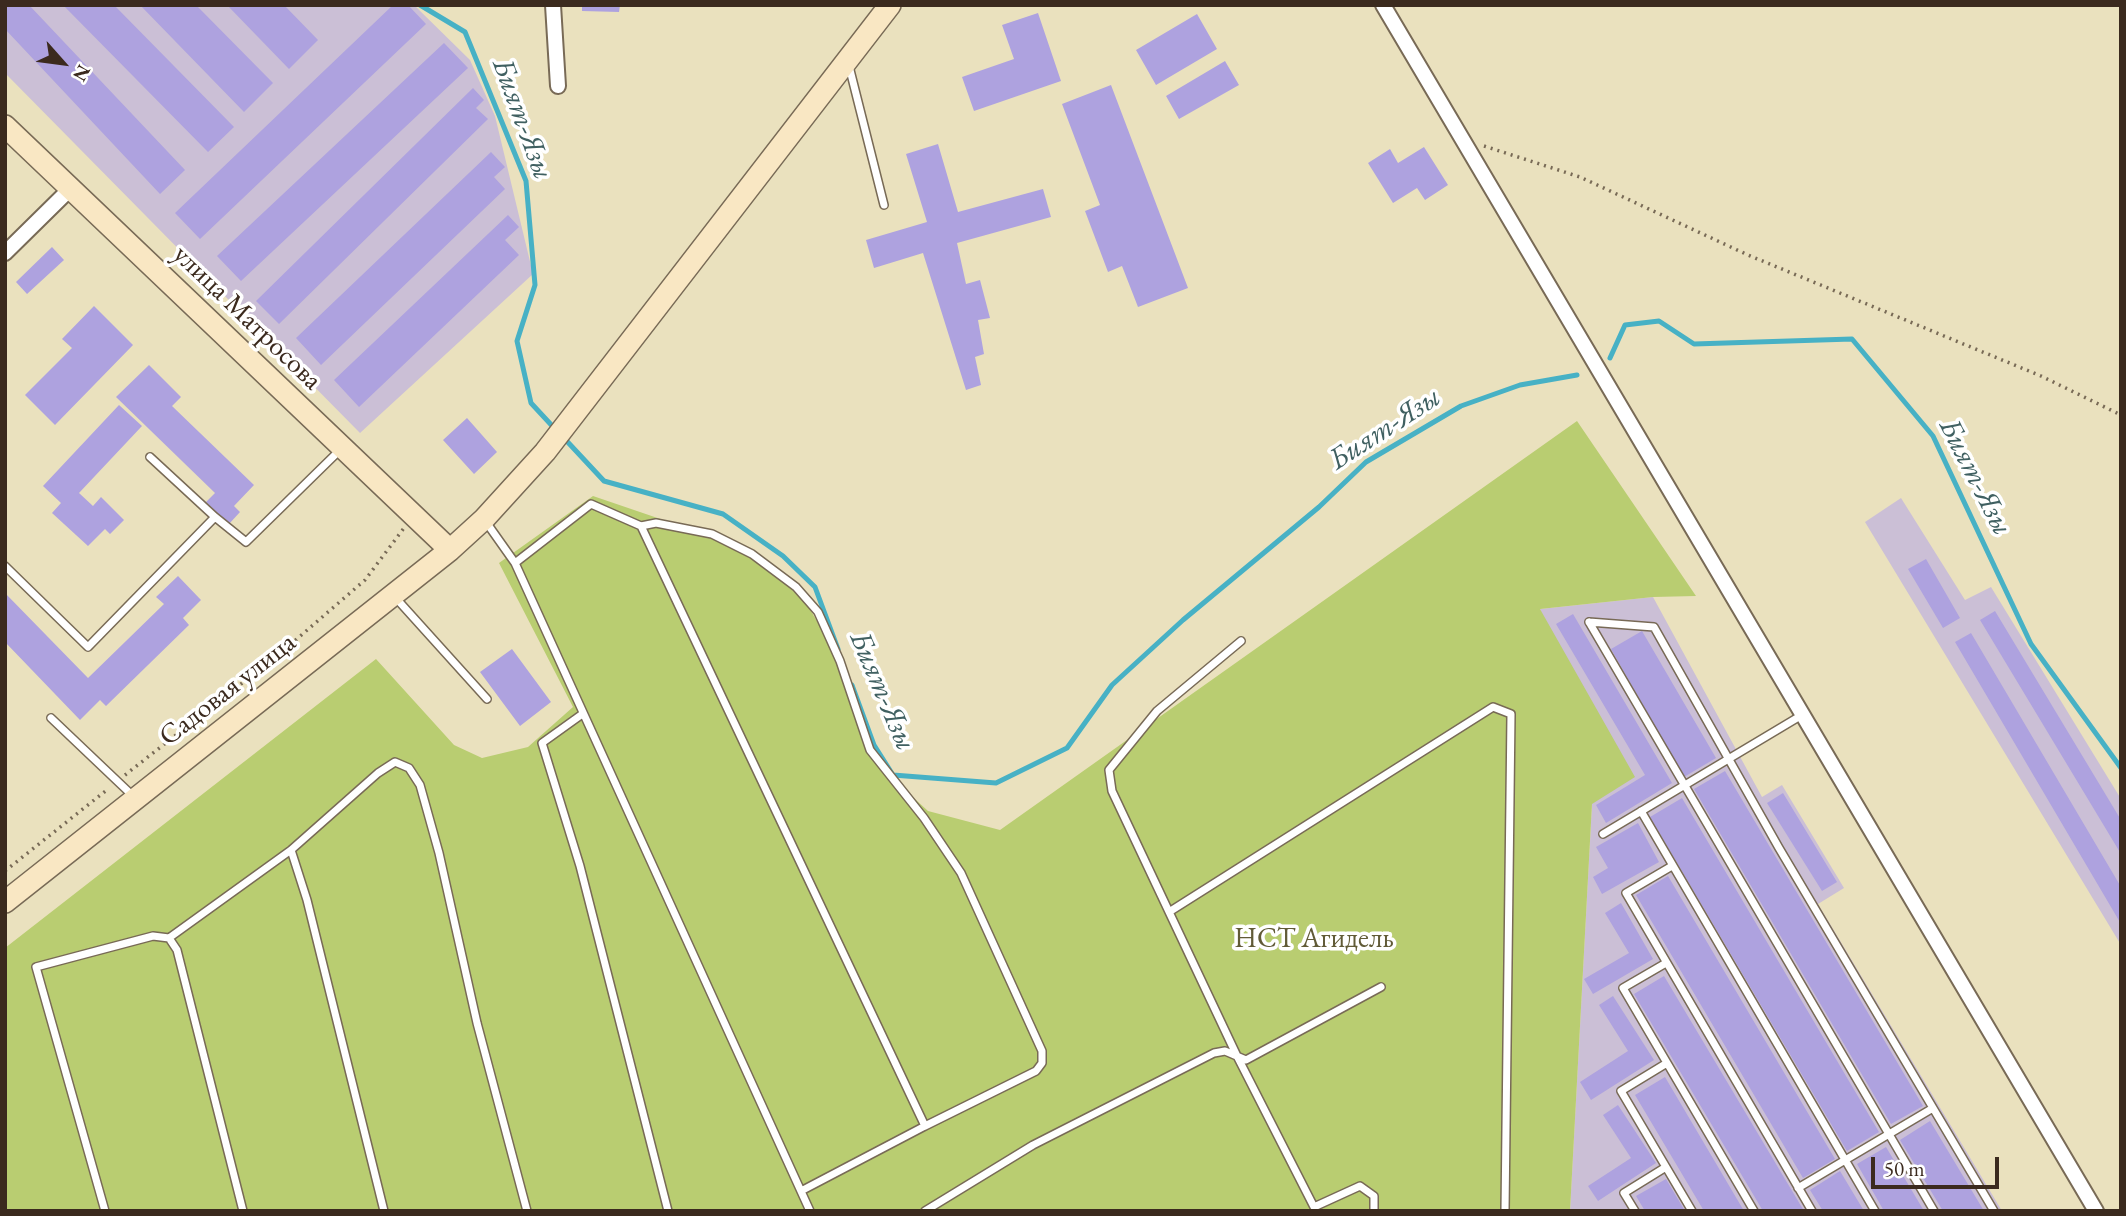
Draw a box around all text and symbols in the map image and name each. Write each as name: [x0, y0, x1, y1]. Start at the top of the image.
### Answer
north arrow: [28, 28, 98, 98]
water label: Бият-Язы: [484, 54, 560, 184]
text: N: [67, 60, 97, 86]
street label: улица Матросова: [165, 238, 329, 398]
water label: Бият-Язы: [1322, 380, 1448, 478]
water label: Бият-Язы: [1930, 413, 2020, 541]
street label: Садовая улица: [153, 626, 303, 754]
water label: Бият-Язы: [841, 626, 923, 756]
park label: НСТ Агидель: [1234, 922, 1394, 956]
scale bar: [1874, 1142, 2002, 1186]
text: 50 m: [1884, 1155, 1925, 1182]

